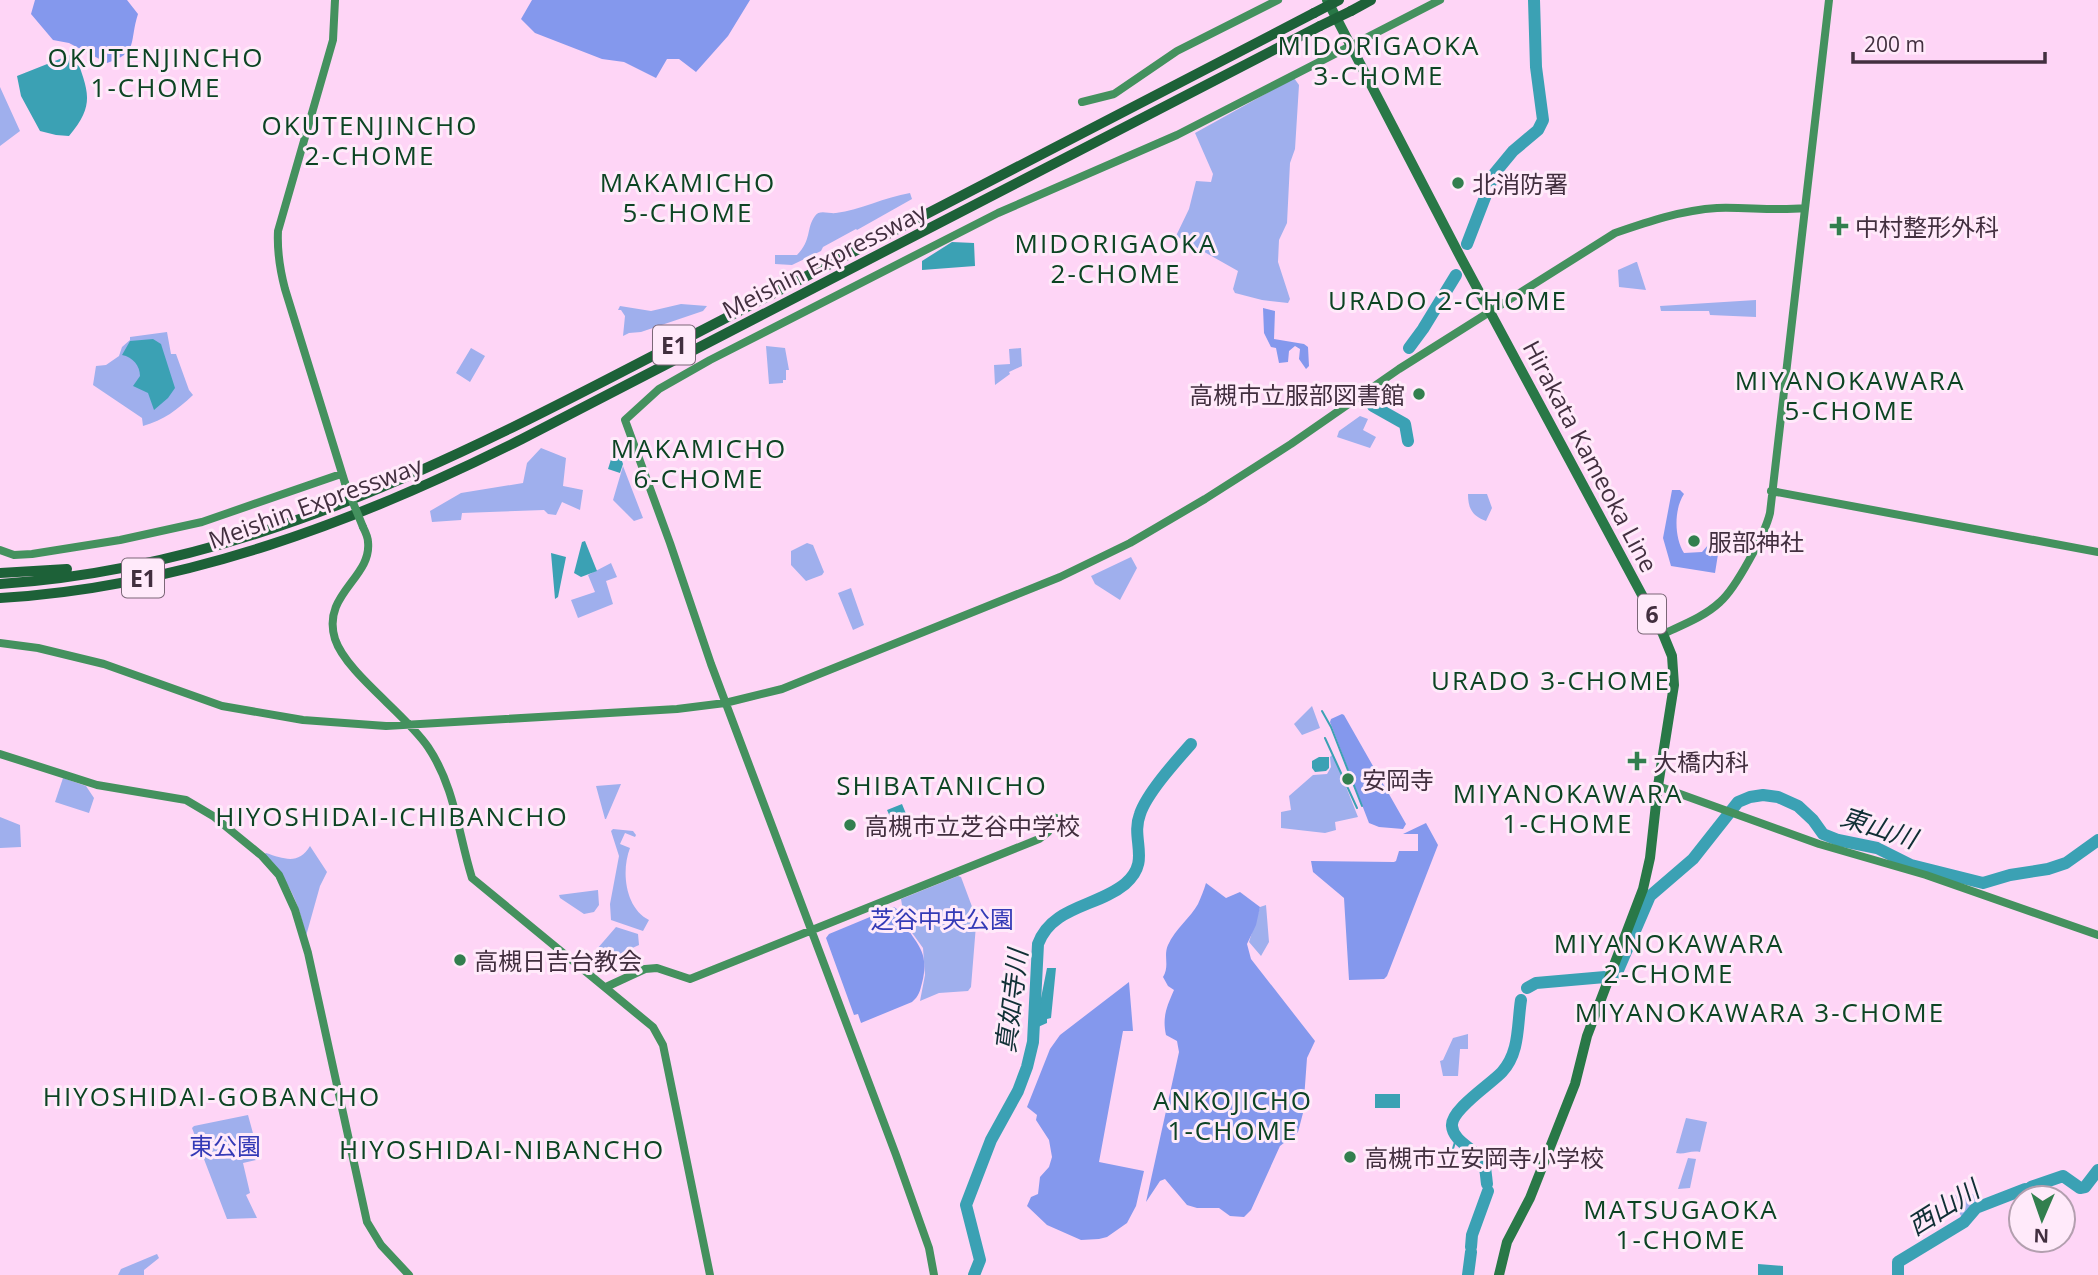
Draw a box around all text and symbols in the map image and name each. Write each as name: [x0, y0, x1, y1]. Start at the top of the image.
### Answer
scale bar: [1853, 21, 2046, 65]
district label: MIDORIGAOKA 3-CHOME: [1278, 27, 1480, 93]
text: 200 m: [1864, 30, 1925, 58]
district label: OKUTENJINCHO 1-CHOME: [47, 39, 265, 105]
district label: OKUTENJINCHO 2-CHOME: [261, 107, 479, 173]
district label: MAKAMICHO 5-CHOME: [600, 164, 776, 230]
place label: 北消防署: [1472, 167, 1568, 200]
marker: 北消防署: [1450, 175, 1466, 191]
street label: Meishin Expressway: [716, 194, 933, 326]
place label: 中村整形外科: [1855, 210, 1999, 243]
marker: 中村整形外科: [1829, 216, 1849, 236]
district label: MIDORIGAOKA 2-CHOME: [1015, 225, 1217, 291]
district label: URADO 2-CHOME: [1328, 282, 1568, 318]
road number: E1: [653, 326, 695, 364]
street label: Hirakata Kameoka Line: [1516, 334, 1666, 578]
district label: MIYANOKAWARA 5-CHOME: [1735, 362, 1965, 428]
place label: 高槻市立服部図書館: [1189, 378, 1405, 411]
marker: 高槻市立服部図書館: [1411, 386, 1427, 402]
district label: MAKAMICHO 6-CHOME: [611, 430, 787, 496]
street label: Meishin Expressway: [204, 448, 427, 556]
place label: 服部神社: [1708, 525, 1804, 558]
marker: 服部神社: [1686, 533, 1702, 549]
road number: E1: [122, 558, 164, 598]
road number: 6: [1638, 594, 1666, 634]
district label: URADO 3-CHOME: [1431, 662, 1671, 698]
place label: 大橋内科: [1653, 745, 1749, 778]
marker: 大橋内科: [1627, 751, 1647, 771]
place label: 安岡寺: [1362, 763, 1434, 796]
district label: SHIBATANICHO: [836, 767, 1048, 803]
marker: 安岡寺: [1340, 771, 1356, 787]
district label: MIYANOKAWARA 1-CHOME: [1453, 775, 1683, 841]
district label: HIYOSHIDAI-ICHIBANCHO: [215, 798, 569, 834]
water label: 東山川: [1836, 798, 1924, 857]
place label: 高槻市立芝谷中学校: [864, 809, 1080, 842]
marker: 高槻市立芝谷中学校: [842, 817, 858, 833]
park label: 芝谷中央公園: [870, 902, 1014, 935]
district label: MIYANOKAWARA 2-CHOME: [1554, 925, 1784, 991]
place label: 高槻日吉台教会: [474, 944, 642, 977]
water label: 真如寺川: [987, 944, 1036, 1055]
marker: 高槻日吉台教会: [452, 952, 468, 968]
district label: MIYANOKAWARA 3-CHOME: [1575, 994, 1945, 1030]
district label: HIYOSHIDAI-GOBANCHO: [43, 1078, 381, 1114]
district label: ANKOJICHO 1-CHOME: [1153, 1082, 1313, 1148]
park label: 東公園: [189, 1129, 261, 1162]
district label: HIYOSHIDAI-NIBANCHO: [339, 1131, 665, 1167]
place label: 高槻市立安岡寺小学校: [1364, 1141, 1604, 1174]
marker: 高槻市立安岡寺小学校: [1342, 1149, 1358, 1165]
water label: 西山川: [1900, 1169, 1988, 1243]
north arrow: [2007, 1184, 2077, 1254]
district label: MATSUGAOKA 1-CHOME: [1583, 1191, 1779, 1257]
text: N: [2033, 1223, 2050, 1249]

